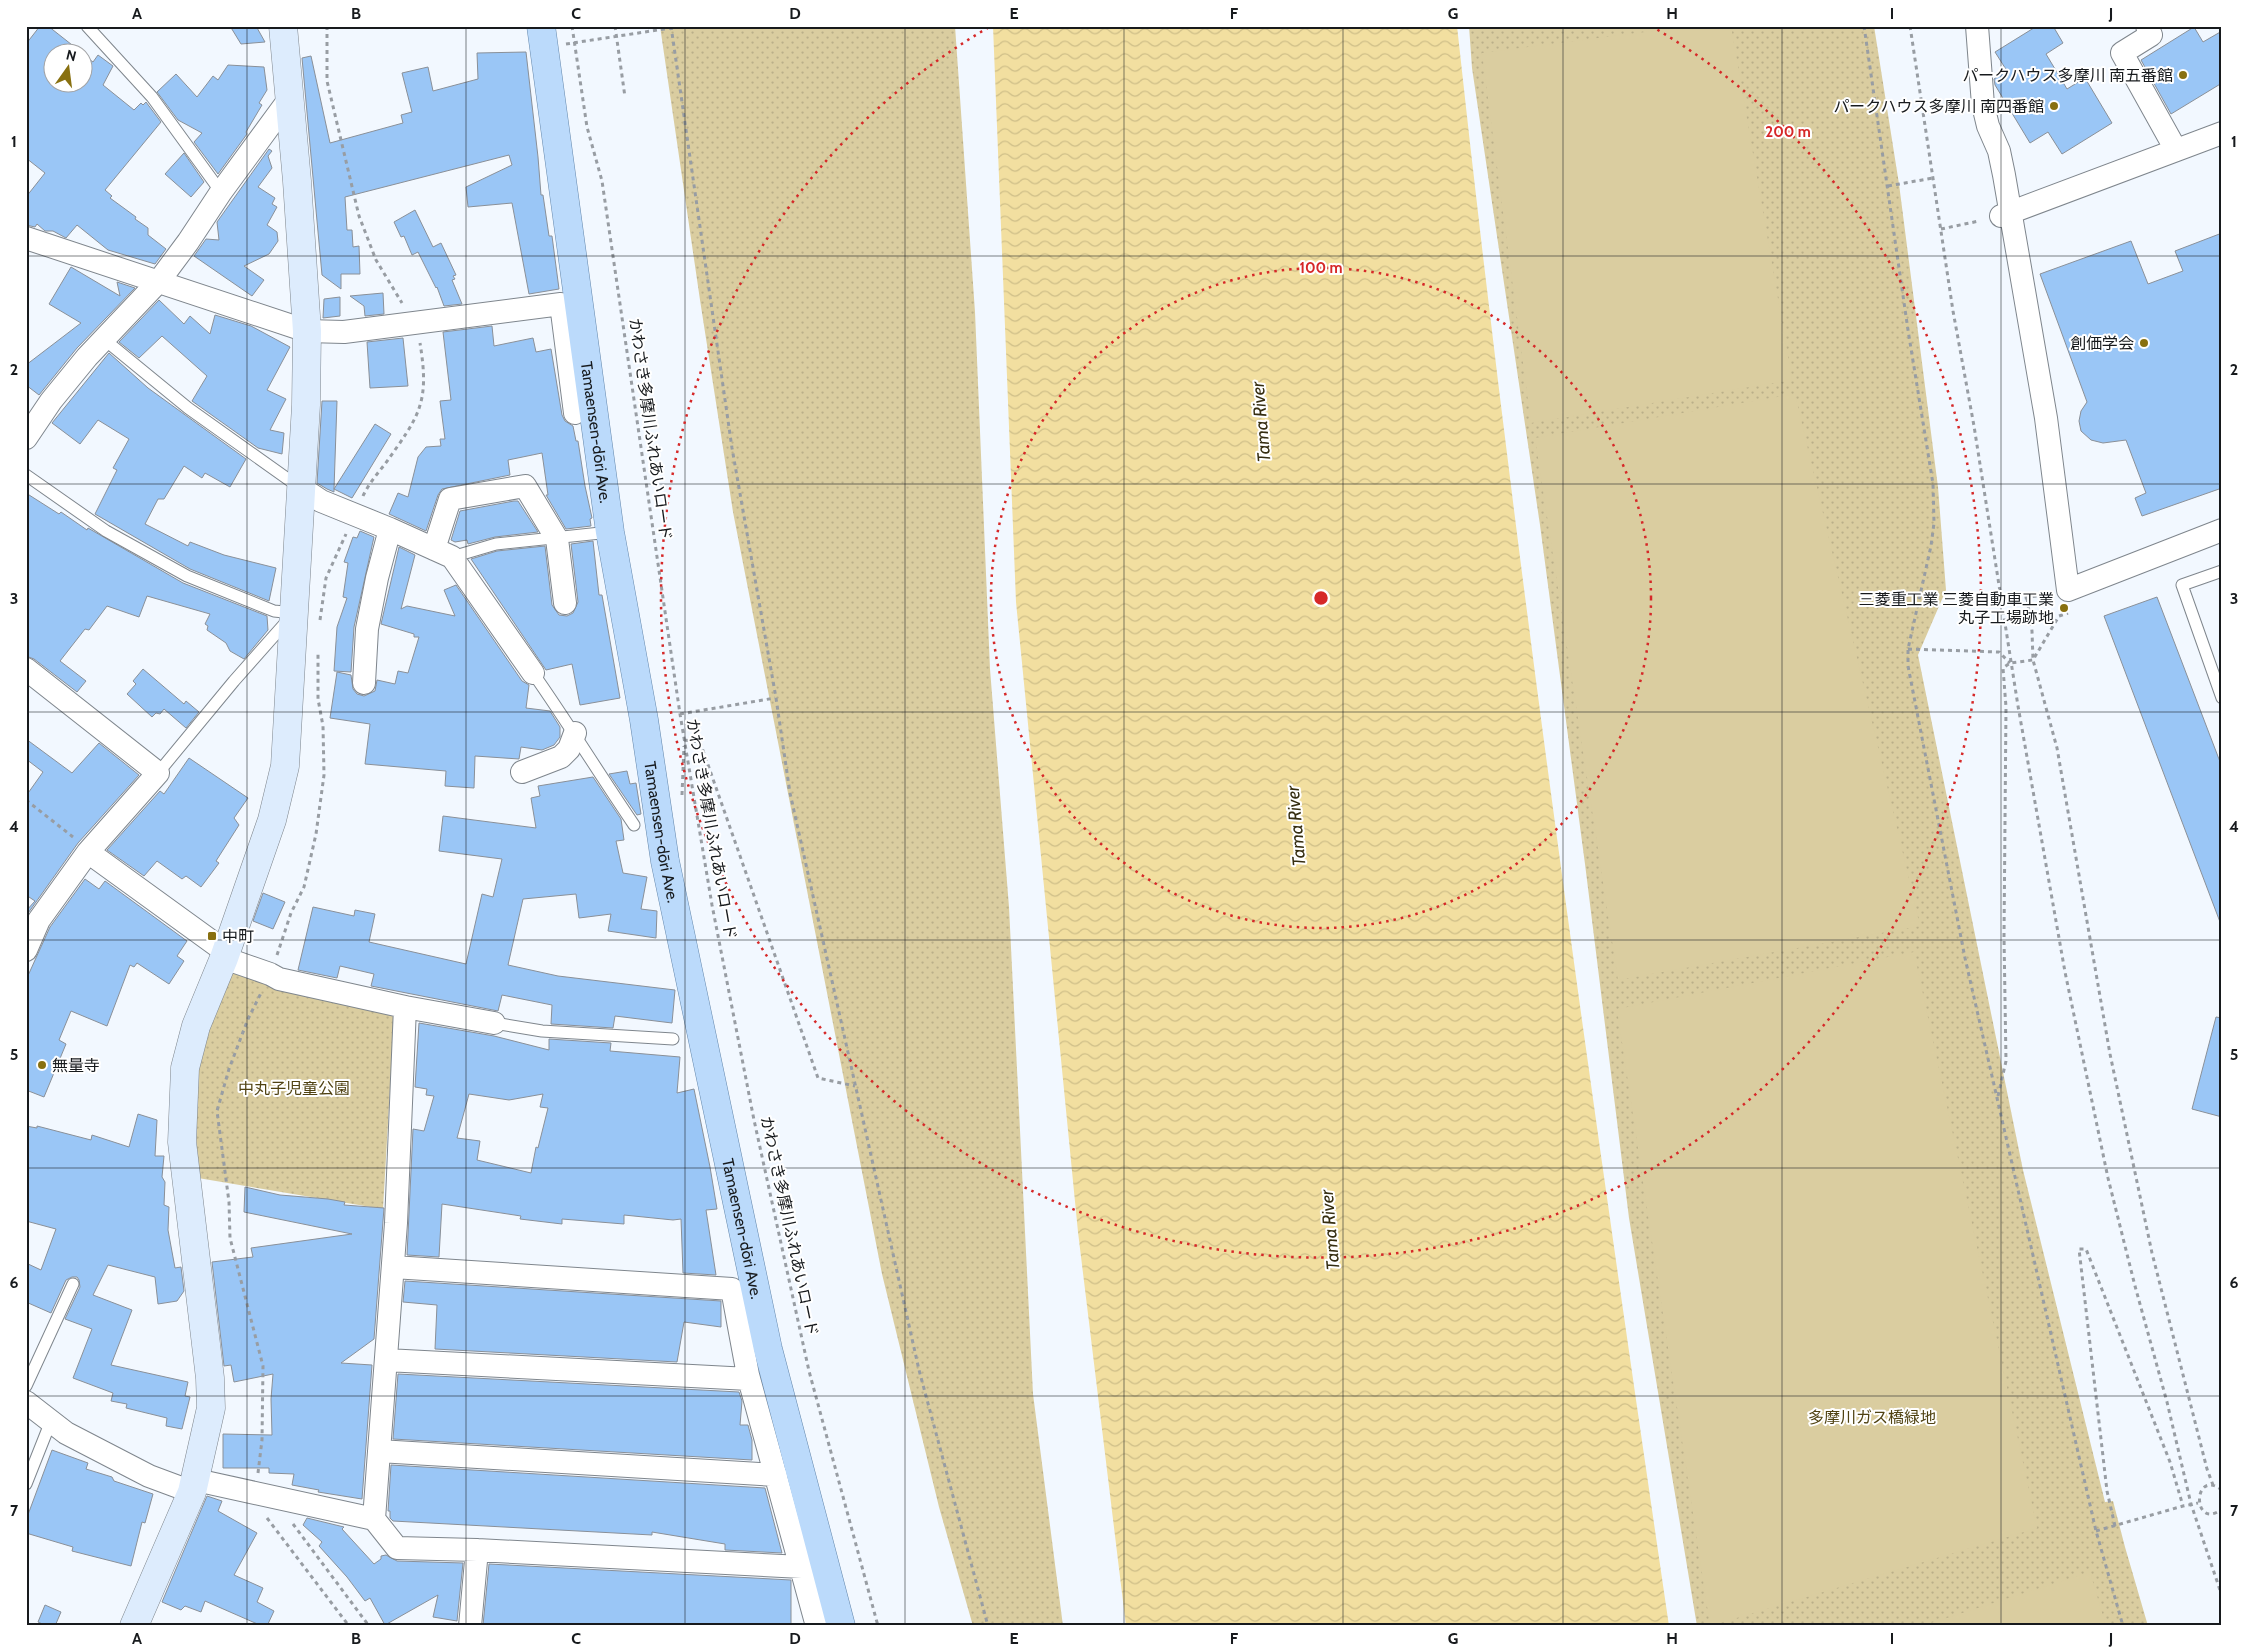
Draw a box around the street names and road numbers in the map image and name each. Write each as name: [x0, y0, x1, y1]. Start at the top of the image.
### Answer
street label: かわさき多摩川ふれあいロード: [626, 317, 676, 541]
street label: Tamaensen-dōri Ave.: [577, 360, 615, 504]
street label: かわさき多摩川ふれあいロード: [683, 717, 740, 941]
street label: Tamaensen-dōri Ave.: [640, 760, 683, 904]
street label: かわさき多摩川ふれあいロード: [757, 1115, 822, 1338]
street label: Tamaensen-dōri Ave.: [718, 1157, 766, 1301]

